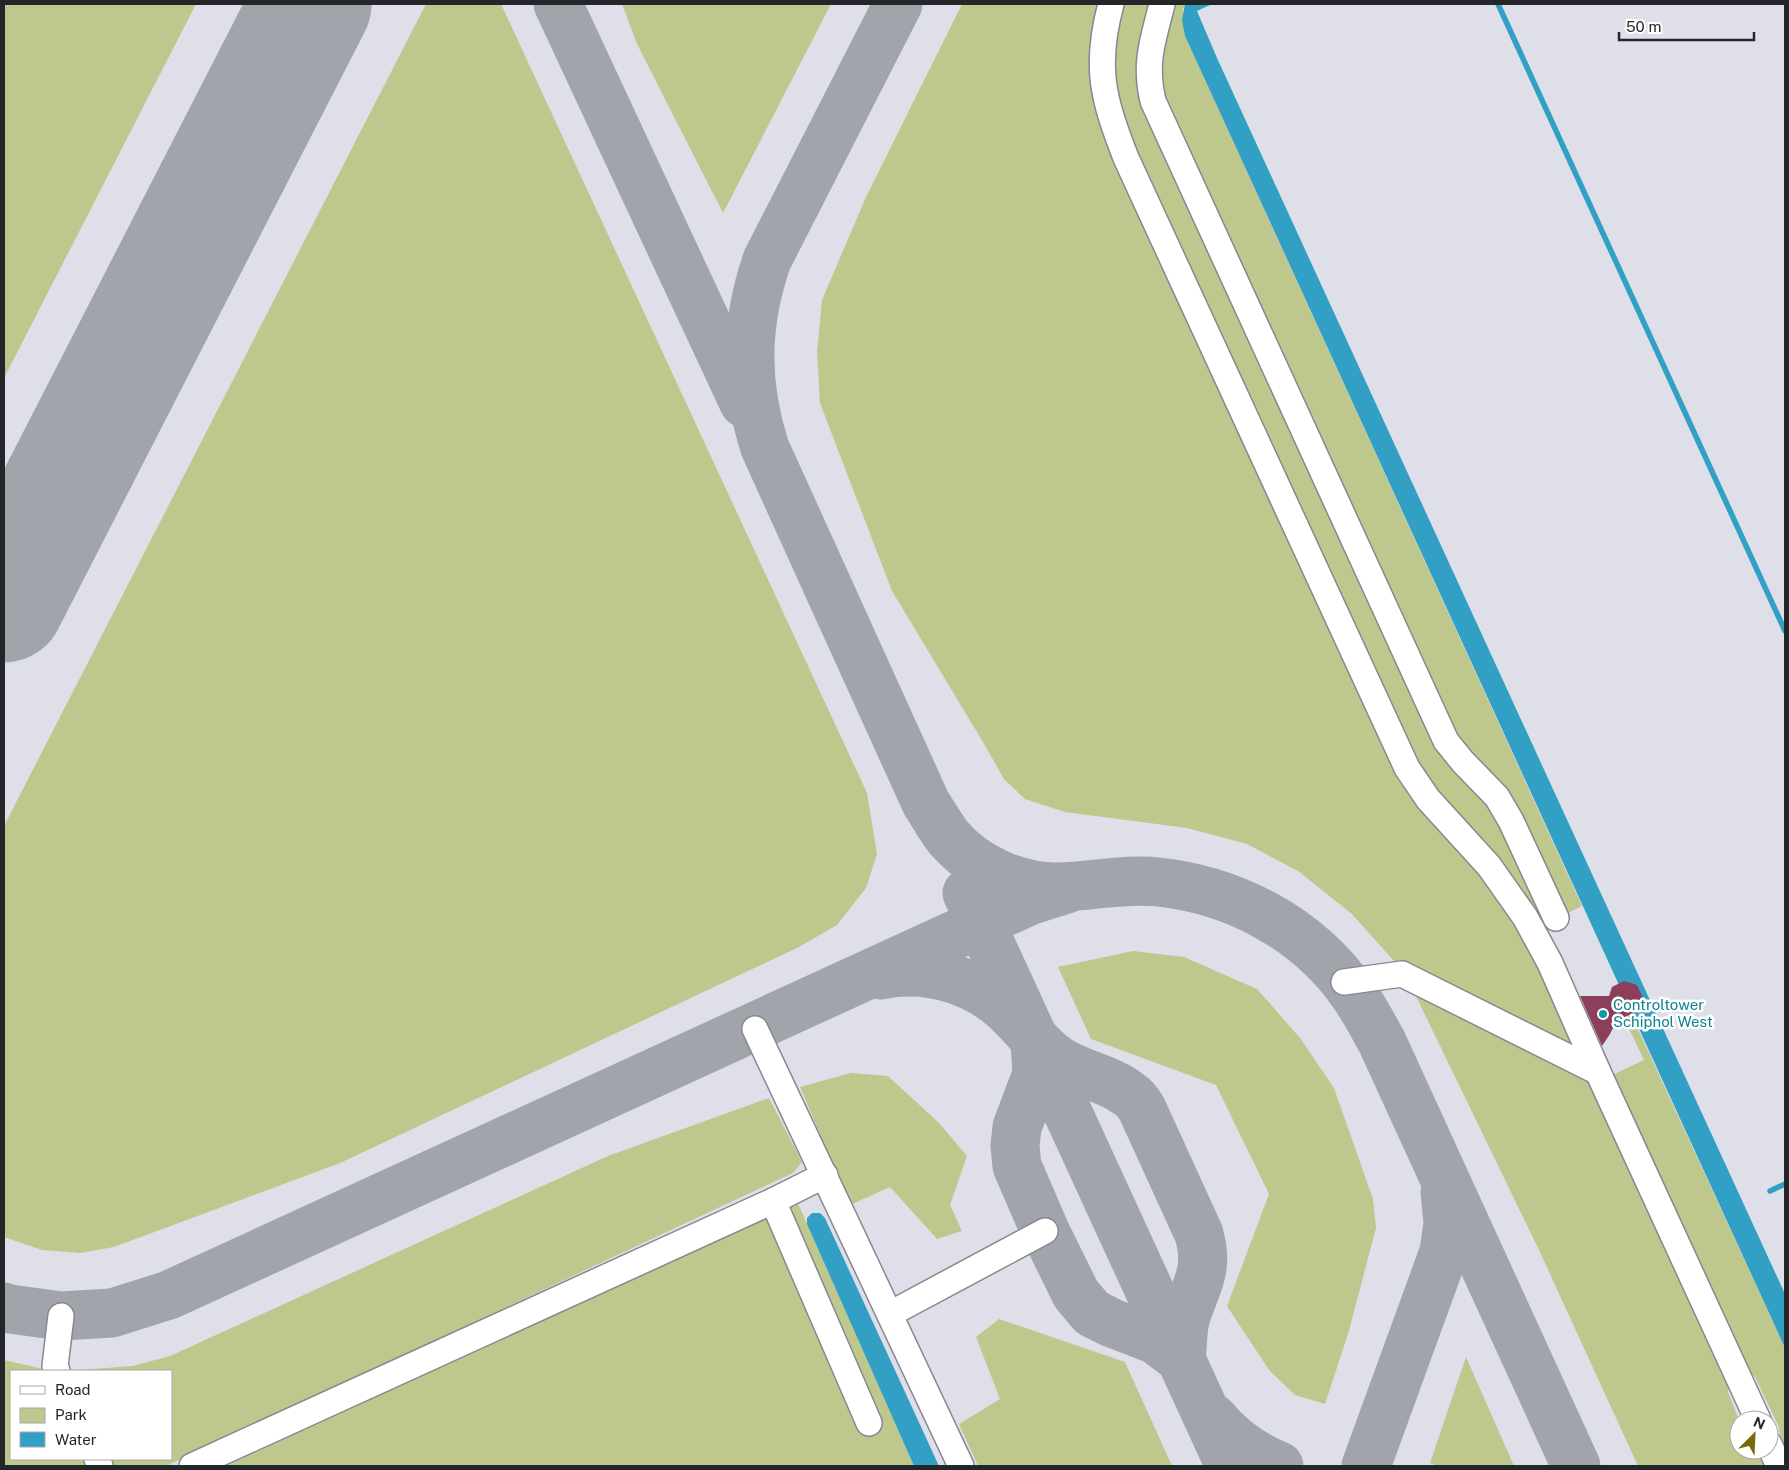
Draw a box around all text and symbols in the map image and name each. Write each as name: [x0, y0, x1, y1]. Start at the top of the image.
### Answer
scale bar: [1619, 10, 1754, 42]
text: 50 m: [1626, 18, 1661, 35]
place label: Controltower Schiphol West: [1613, 996, 1713, 1030]
marker: Controltower Schiphol West: [1597, 1008, 1609, 1020]
legend: [10, 1370, 172, 1460]
text: Road: [55, 1381, 91, 1398]
text: Park: [55, 1406, 87, 1423]
north arrow: [1729, 1410, 1779, 1460]
text: N: [1751, 1414, 1768, 1433]
text: Water: [55, 1431, 97, 1448]

